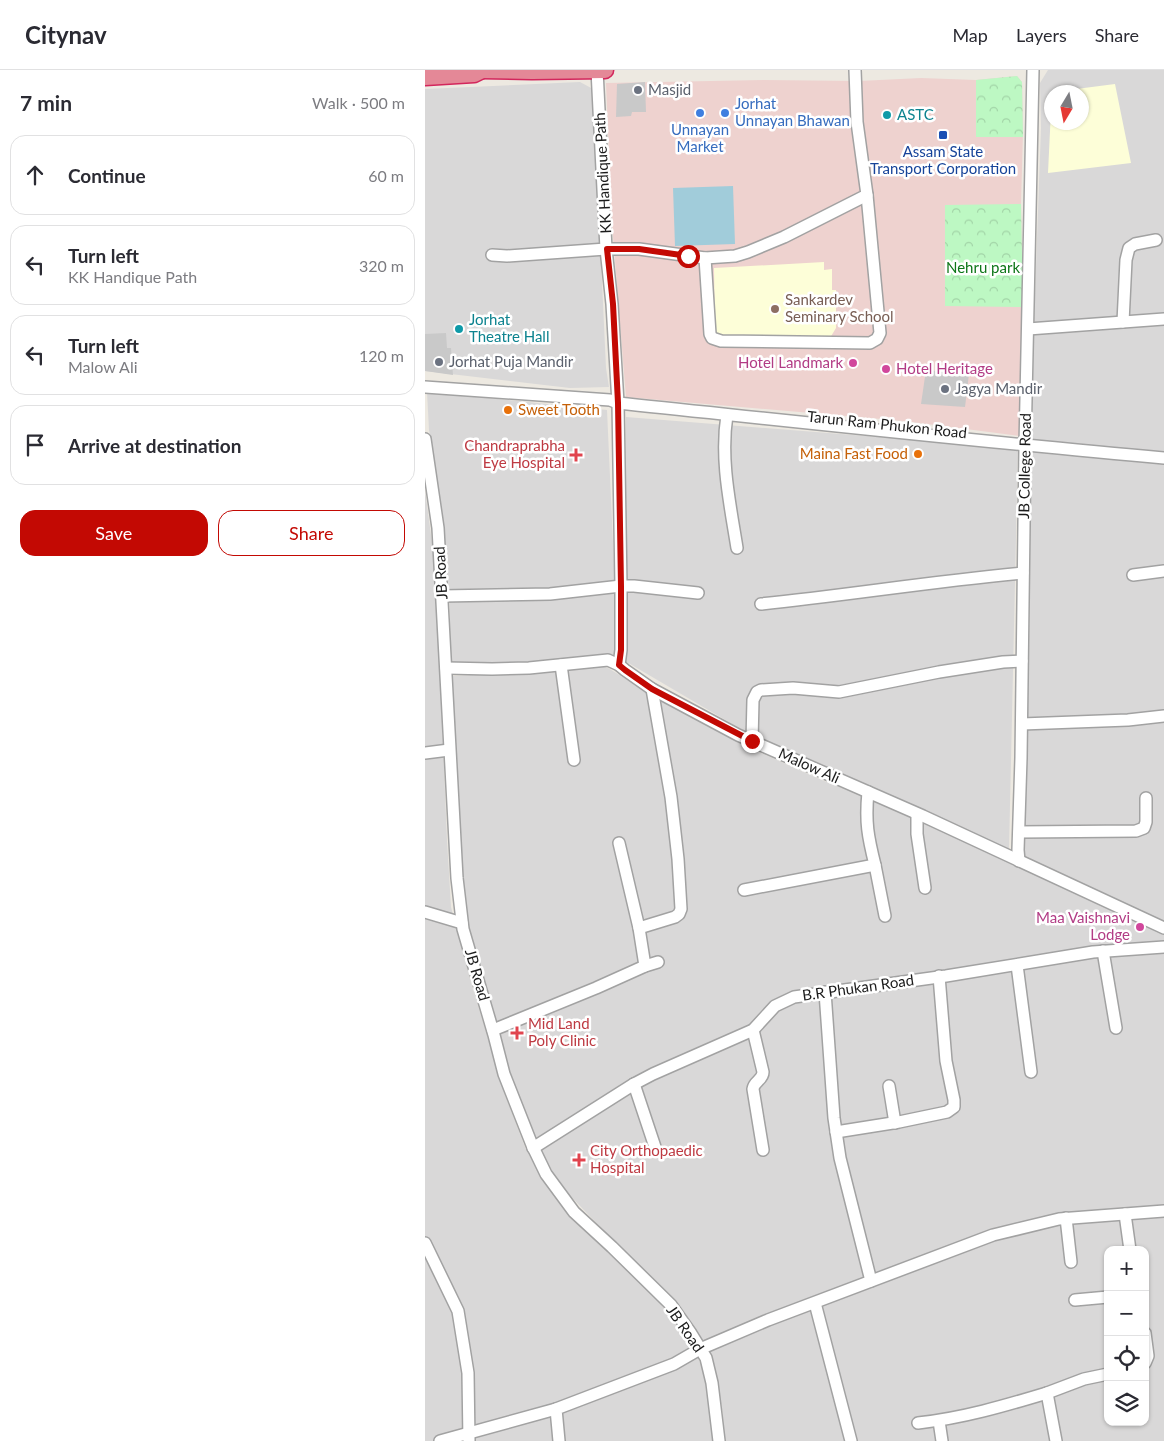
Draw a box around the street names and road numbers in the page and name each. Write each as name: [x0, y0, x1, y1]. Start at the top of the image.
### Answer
street label: KK Handique Path: [590, 112, 614, 234]
street label: Tarun Ram Phukon Road: [806, 407, 968, 441]
street label: JB College Road: [1014, 413, 1034, 519]
street label: JB Road: [430, 546, 450, 600]
street label: Malow Ali: [776, 744, 843, 787]
street label: JB Road: [462, 947, 494, 1003]
street label: B.R Phukan Road: [801, 970, 915, 1004]
street label: JB Road: [663, 1301, 708, 1355]

